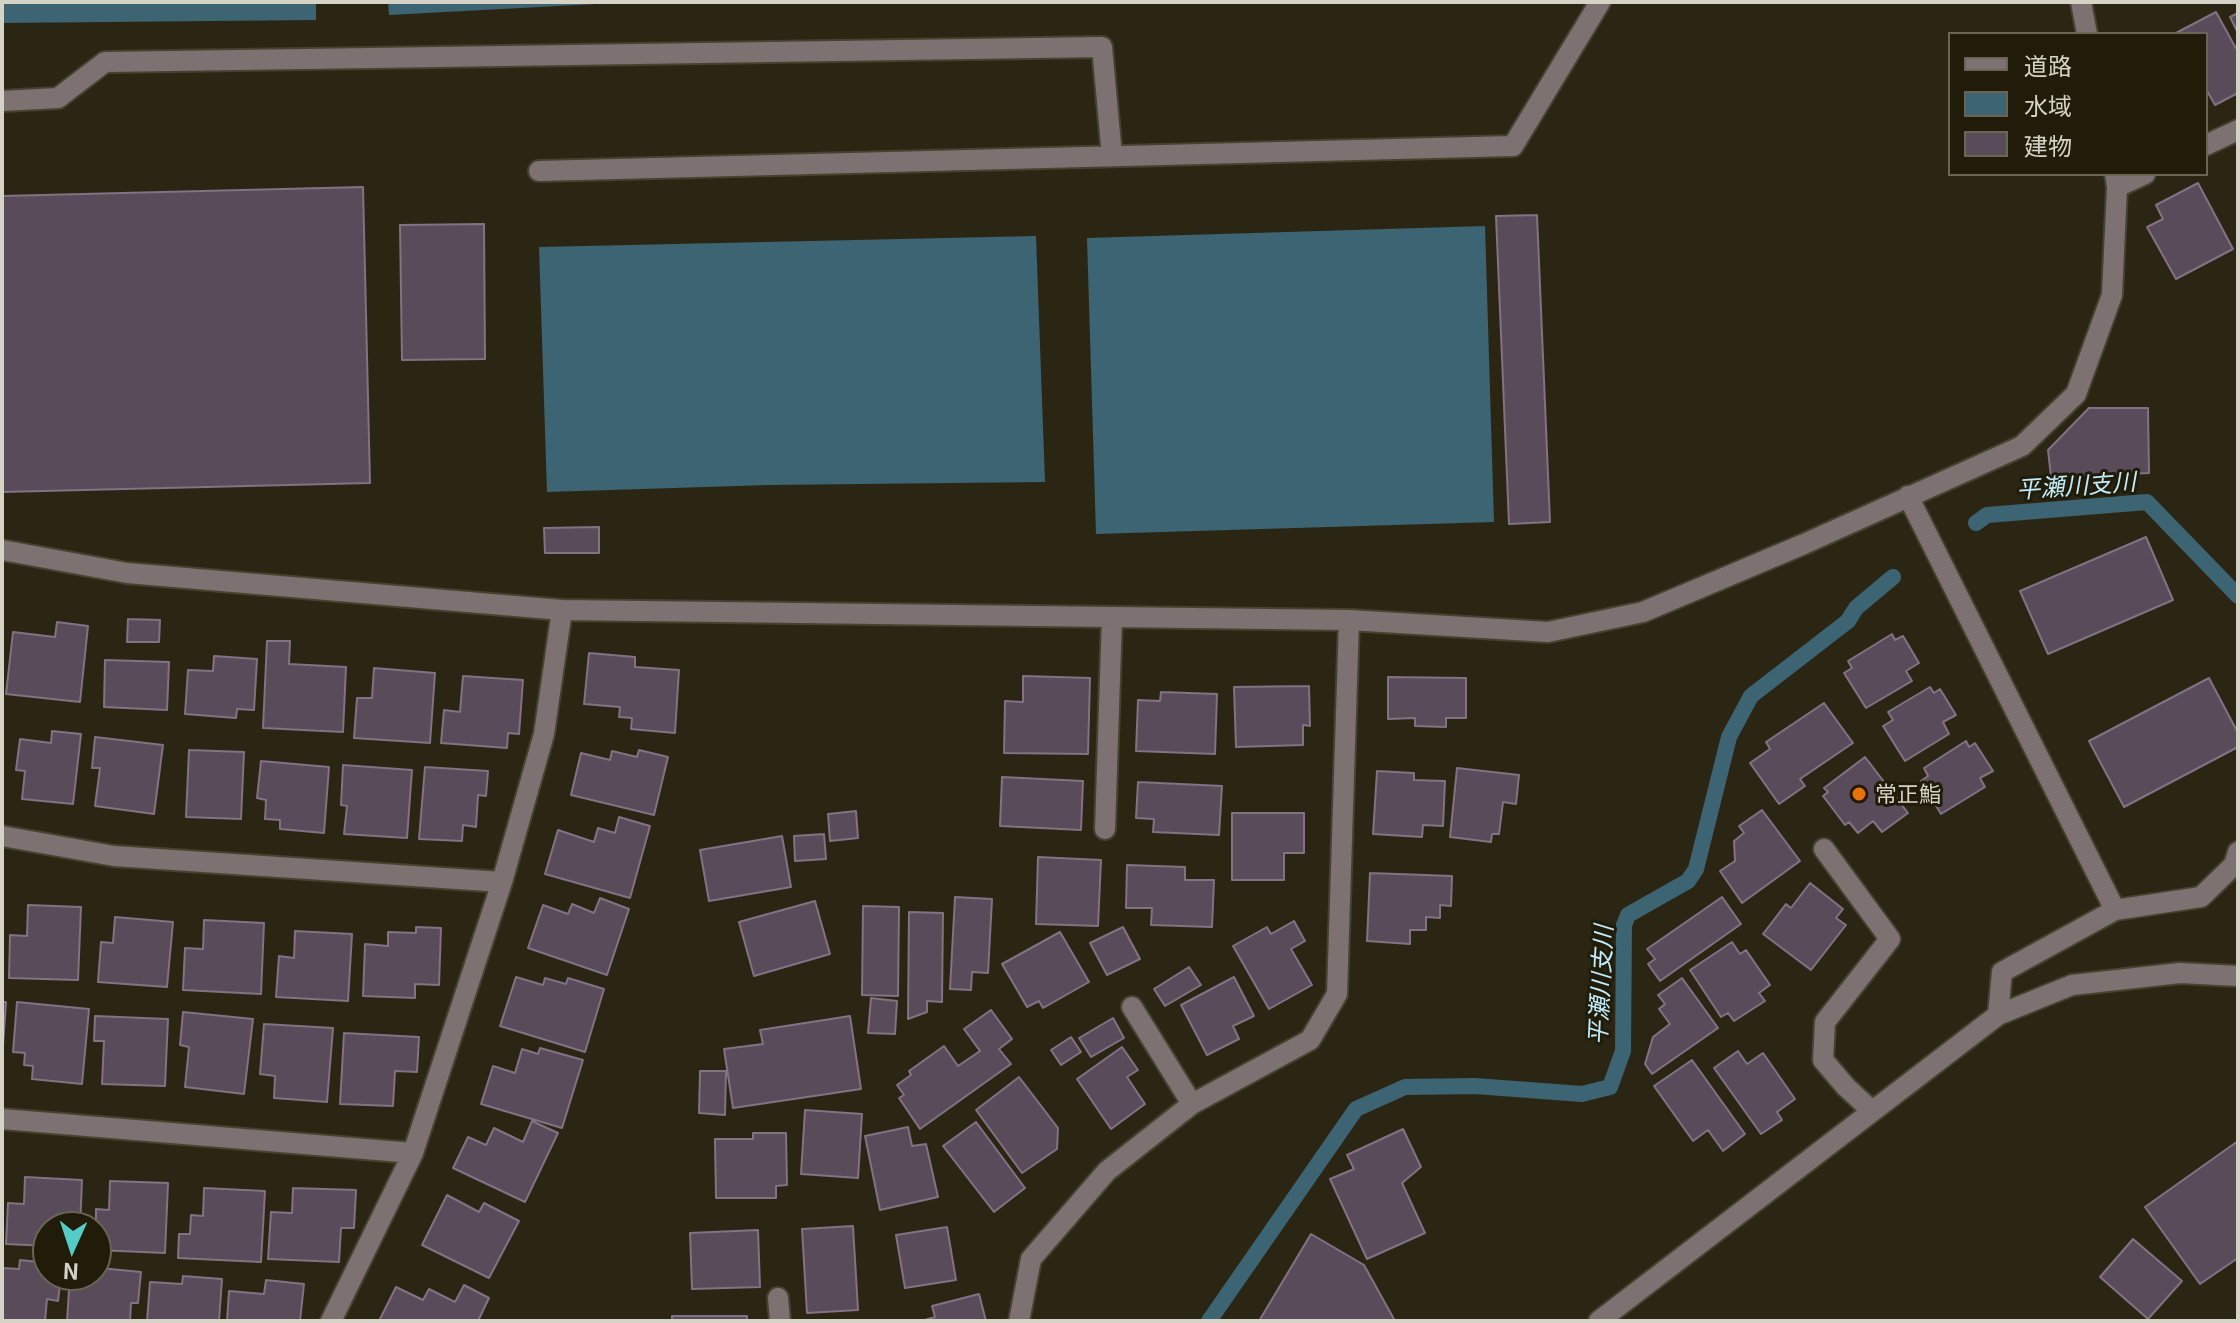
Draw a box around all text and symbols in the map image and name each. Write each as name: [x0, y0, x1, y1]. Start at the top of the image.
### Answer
legend: [1948, 32, 2208, 176]
text: 道路: [2024, 47, 2072, 82]
text: 水域: [2024, 87, 2072, 122]
text: 建物: [2024, 127, 2072, 162]
water label: 平瀬川支川: [2015, 466, 2137, 504]
place label: 常正鮨: [1875, 781, 1941, 807]
marker: 常正鮨: [1850, 785, 1868, 803]
water label: 平瀬川支川: [1582, 924, 1618, 1046]
north arrow: [32, 1211, 112, 1291]
text: N: [62, 1257, 80, 1289]

